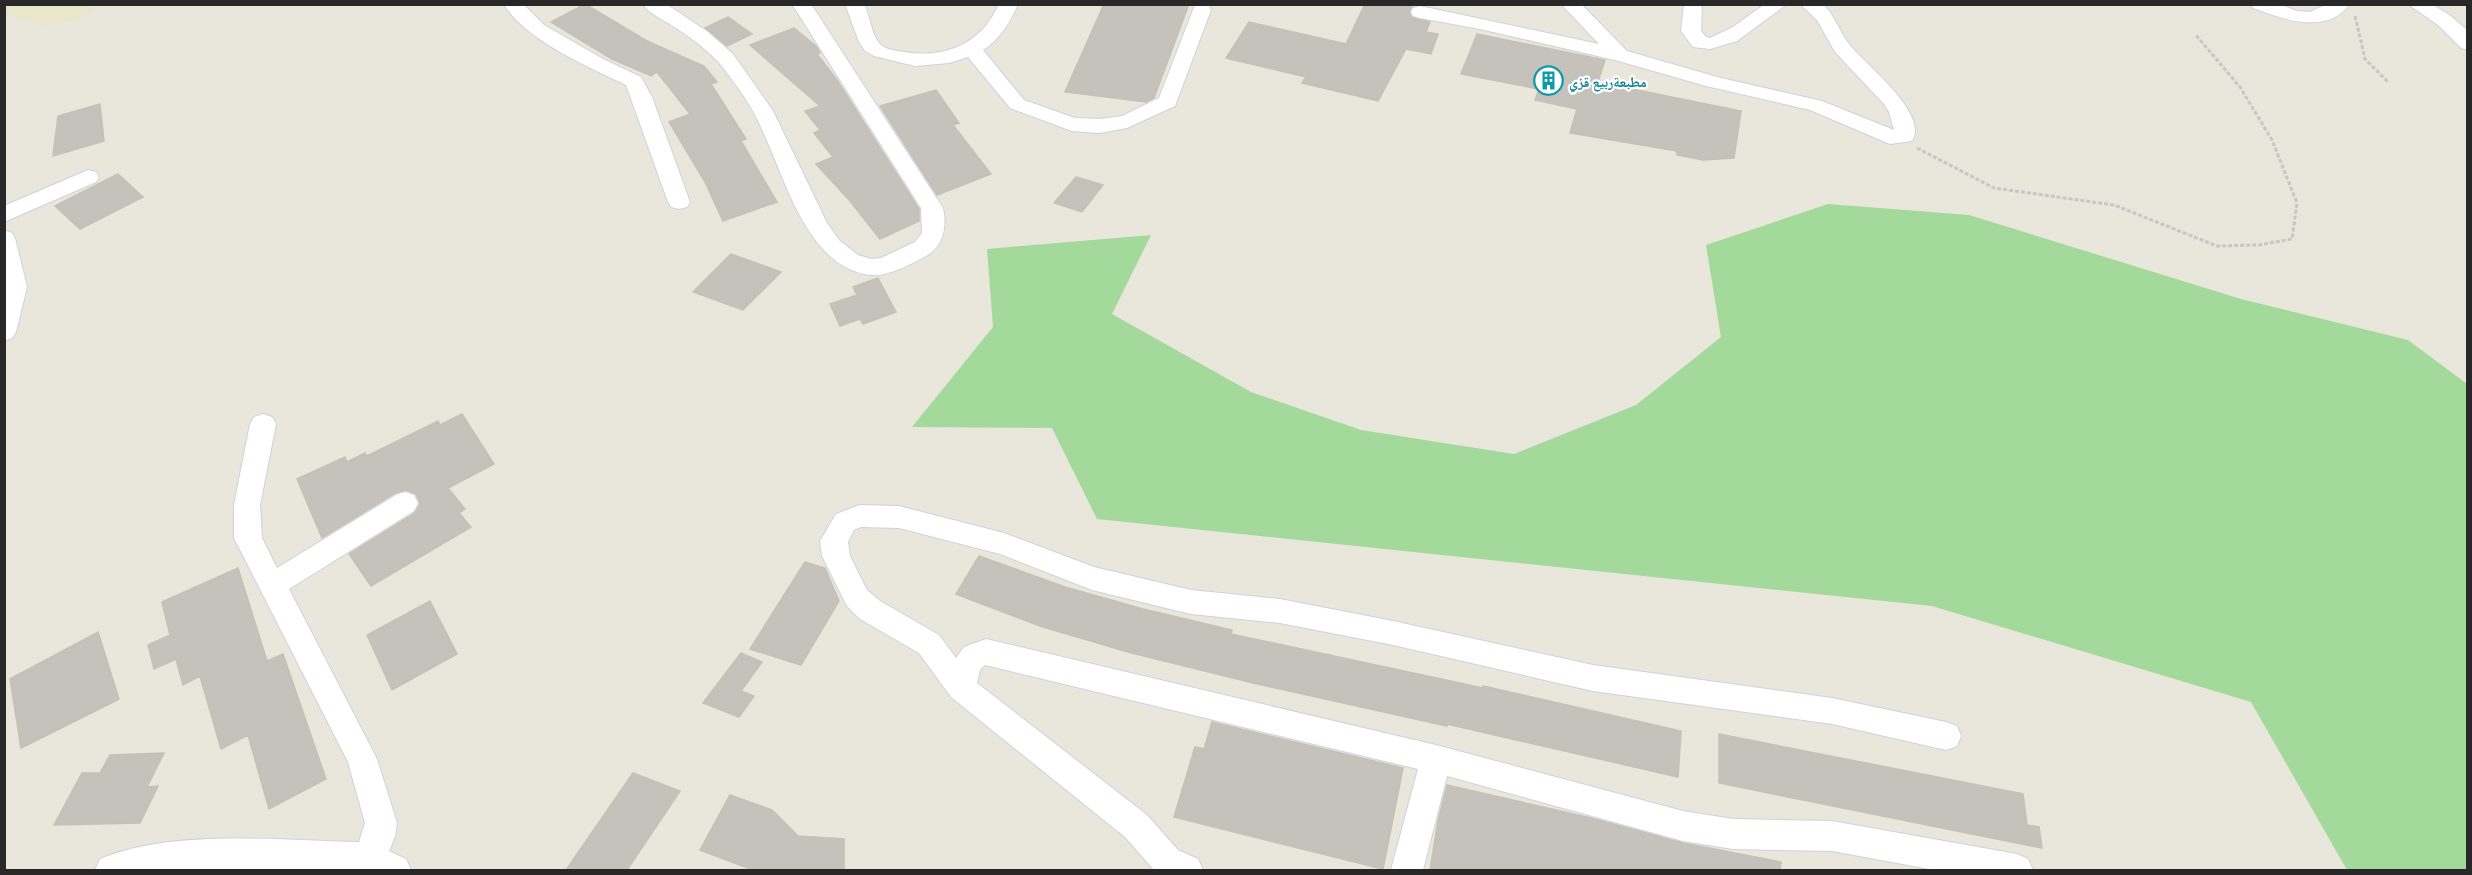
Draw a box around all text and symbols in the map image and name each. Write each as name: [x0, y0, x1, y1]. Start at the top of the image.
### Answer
building icon: مطبعةربيع قزي: [1532, 65, 1564, 97]
place label: مطبعةربيع قزي: [1569, 71, 1647, 93]

